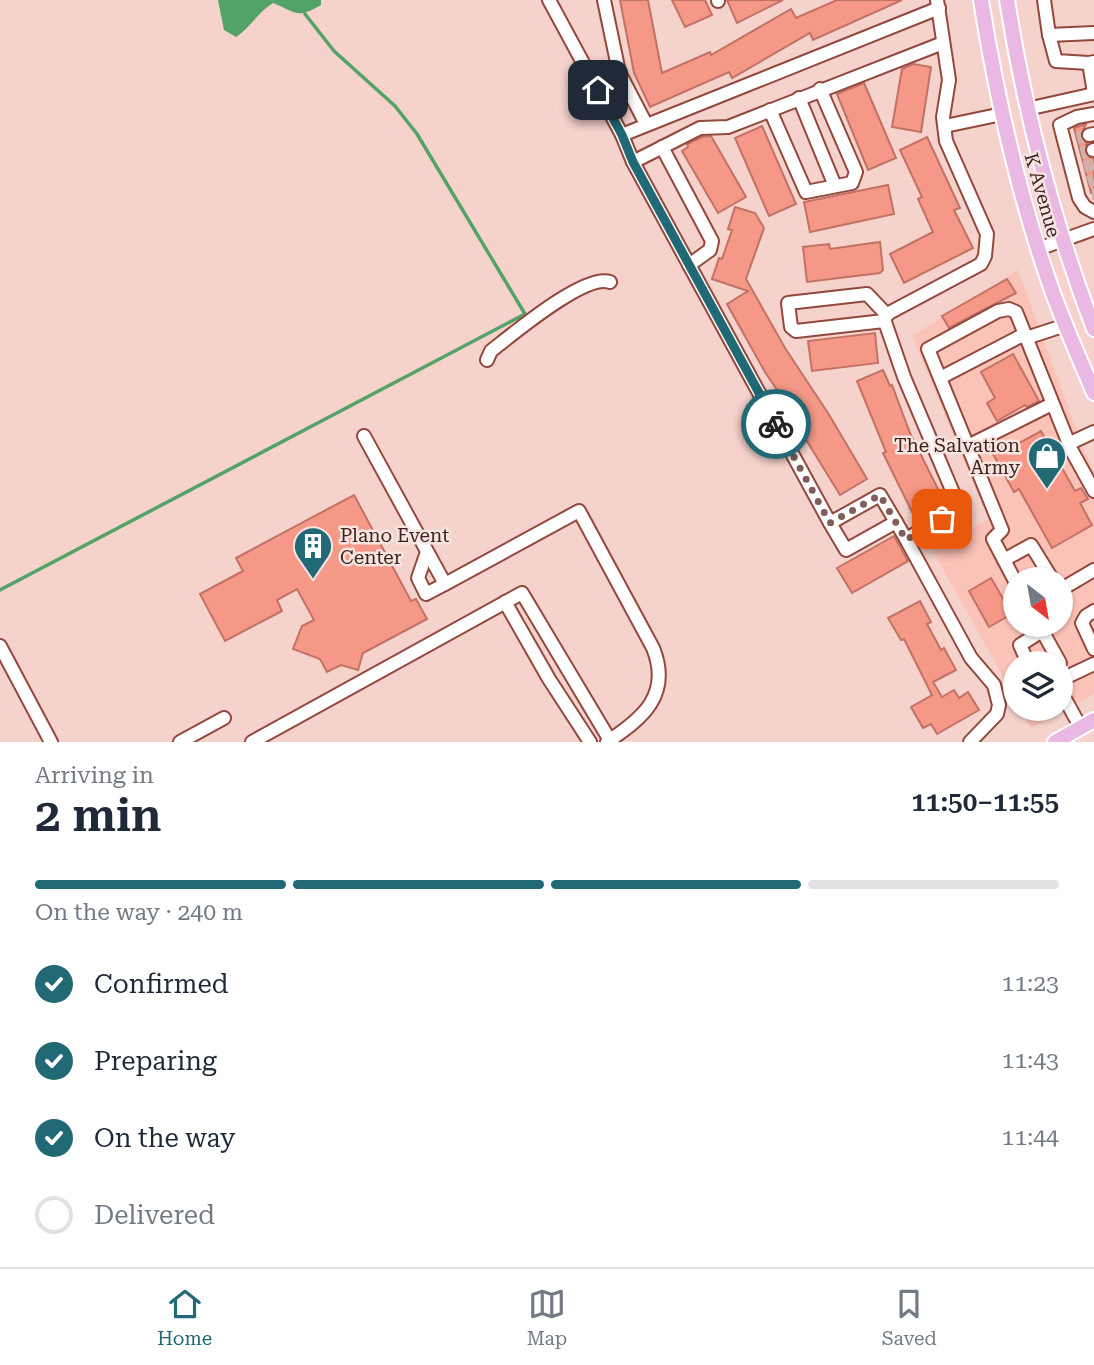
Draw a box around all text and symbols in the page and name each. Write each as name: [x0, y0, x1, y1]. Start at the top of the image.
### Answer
pin: [568, 60, 628, 120]
icon: home: [579, 71, 617, 109]
street label: K Avenue: [1020, 150, 1066, 240]
courier: [741, 389, 811, 459]
icon: bike: [757, 405, 795, 443]
place label: The Salvation Army: [894, 434, 1021, 479]
shop icon: The Salvation Army: [1026, 435, 1068, 490]
pin: [912, 489, 972, 549]
icon: bag: [923, 500, 961, 538]
place label: Plano Event Center: [340, 524, 449, 569]
building icon: Plano Event Center: [292, 525, 334, 580]
north arrow: [1003, 567, 1073, 637]
map controls: [1003, 567, 1073, 721]
button: layers: [1003, 651, 1073, 721]
text: Arriving in: [35, 762, 154, 789]
text: 11:50–11:55: [911, 787, 1059, 817]
text: 2 min: [35, 788, 162, 842]
text: On the way · 240 m: [35, 899, 243, 926]
icon: check: [35, 965, 73, 1003]
text: Confirmed: [94, 969, 229, 999]
text: 11:23: [1002, 970, 1059, 997]
icon: check: [35, 1042, 73, 1080]
text: Preparing: [94, 1046, 217, 1076]
text: 11:43: [1002, 1047, 1059, 1074]
icon: check: [35, 1119, 73, 1157]
text: On the way: [94, 1123, 235, 1153]
text: 11:44: [1002, 1124, 1059, 1151]
text: Delivered: [94, 1200, 215, 1230]
tab: Home: [157, 1285, 212, 1350]
tab: Map: [527, 1285, 567, 1350]
tab: Saved: [882, 1285, 937, 1350]

